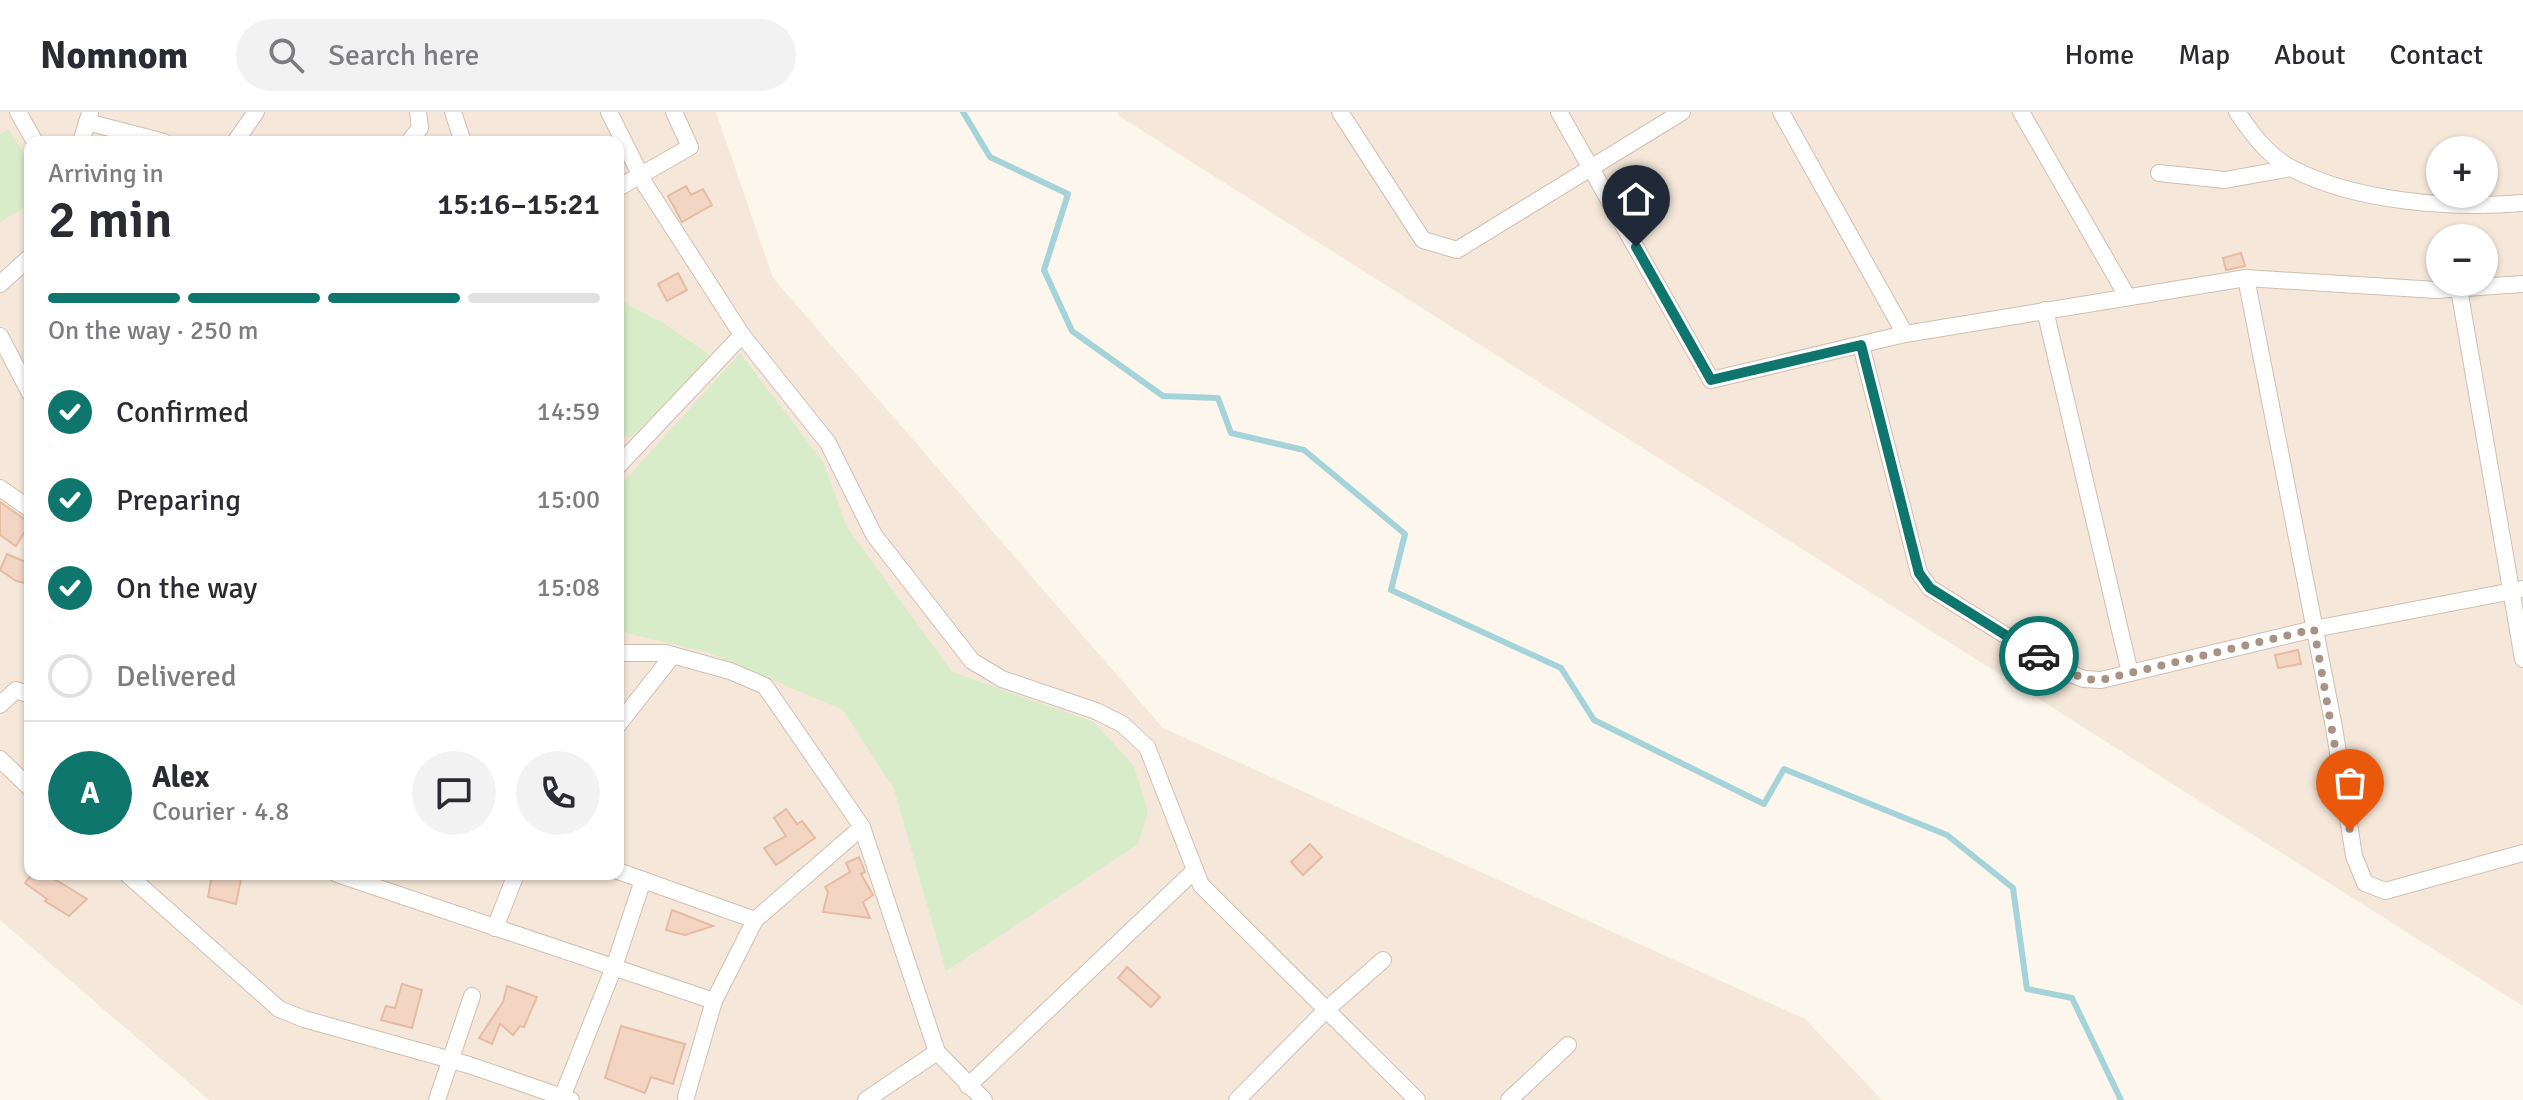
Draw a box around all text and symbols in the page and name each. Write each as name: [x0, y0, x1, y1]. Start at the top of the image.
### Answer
search box: [236, 19, 796, 91]
text: Nomnom: [40, 32, 188, 79]
icon: search: [264, 33, 308, 77]
text: Search here: [328, 37, 480, 74]
text: Home: [2065, 38, 2134, 72]
text: Map: [2178, 38, 2230, 72]
text: About: [2274, 38, 2346, 72]
text: Contact: [2390, 38, 2483, 72]
map controls: [2426, 136, 2498, 296]
button: +: [2426, 136, 2498, 208]
text: Arriving in: [48, 158, 164, 190]
pin: [1602, 165, 1670, 247]
icon: home: [1614, 177, 1658, 221]
text: 15:16–15:21: [437, 186, 600, 223]
text: 2 min: [48, 188, 173, 252]
button: −: [2426, 224, 2498, 296]
text: On the way · 250 m: [48, 315, 258, 347]
icon: check: [48, 390, 92, 434]
text: Confirmed: [116, 394, 249, 431]
text: 14:59: [537, 396, 600, 428]
icon: check: [48, 478, 92, 522]
text: Preparing: [116, 482, 241, 519]
text: 15:00: [537, 484, 600, 516]
icon: check: [48, 566, 92, 610]
text: On the way: [116, 570, 257, 607]
text: 15:08: [537, 572, 600, 604]
courier: [1999, 616, 2079, 696]
icon: car: [2017, 634, 2061, 678]
text: Delivered: [116, 658, 237, 695]
pin: [2316, 749, 2384, 831]
button: chat: [412, 751, 496, 835]
button: phone: [516, 751, 600, 835]
text: Alex: [152, 759, 209, 796]
icon: bag: [2328, 761, 2372, 805]
text: A: [80, 775, 100, 812]
text: Courier · 4.8: [152, 796, 289, 828]

